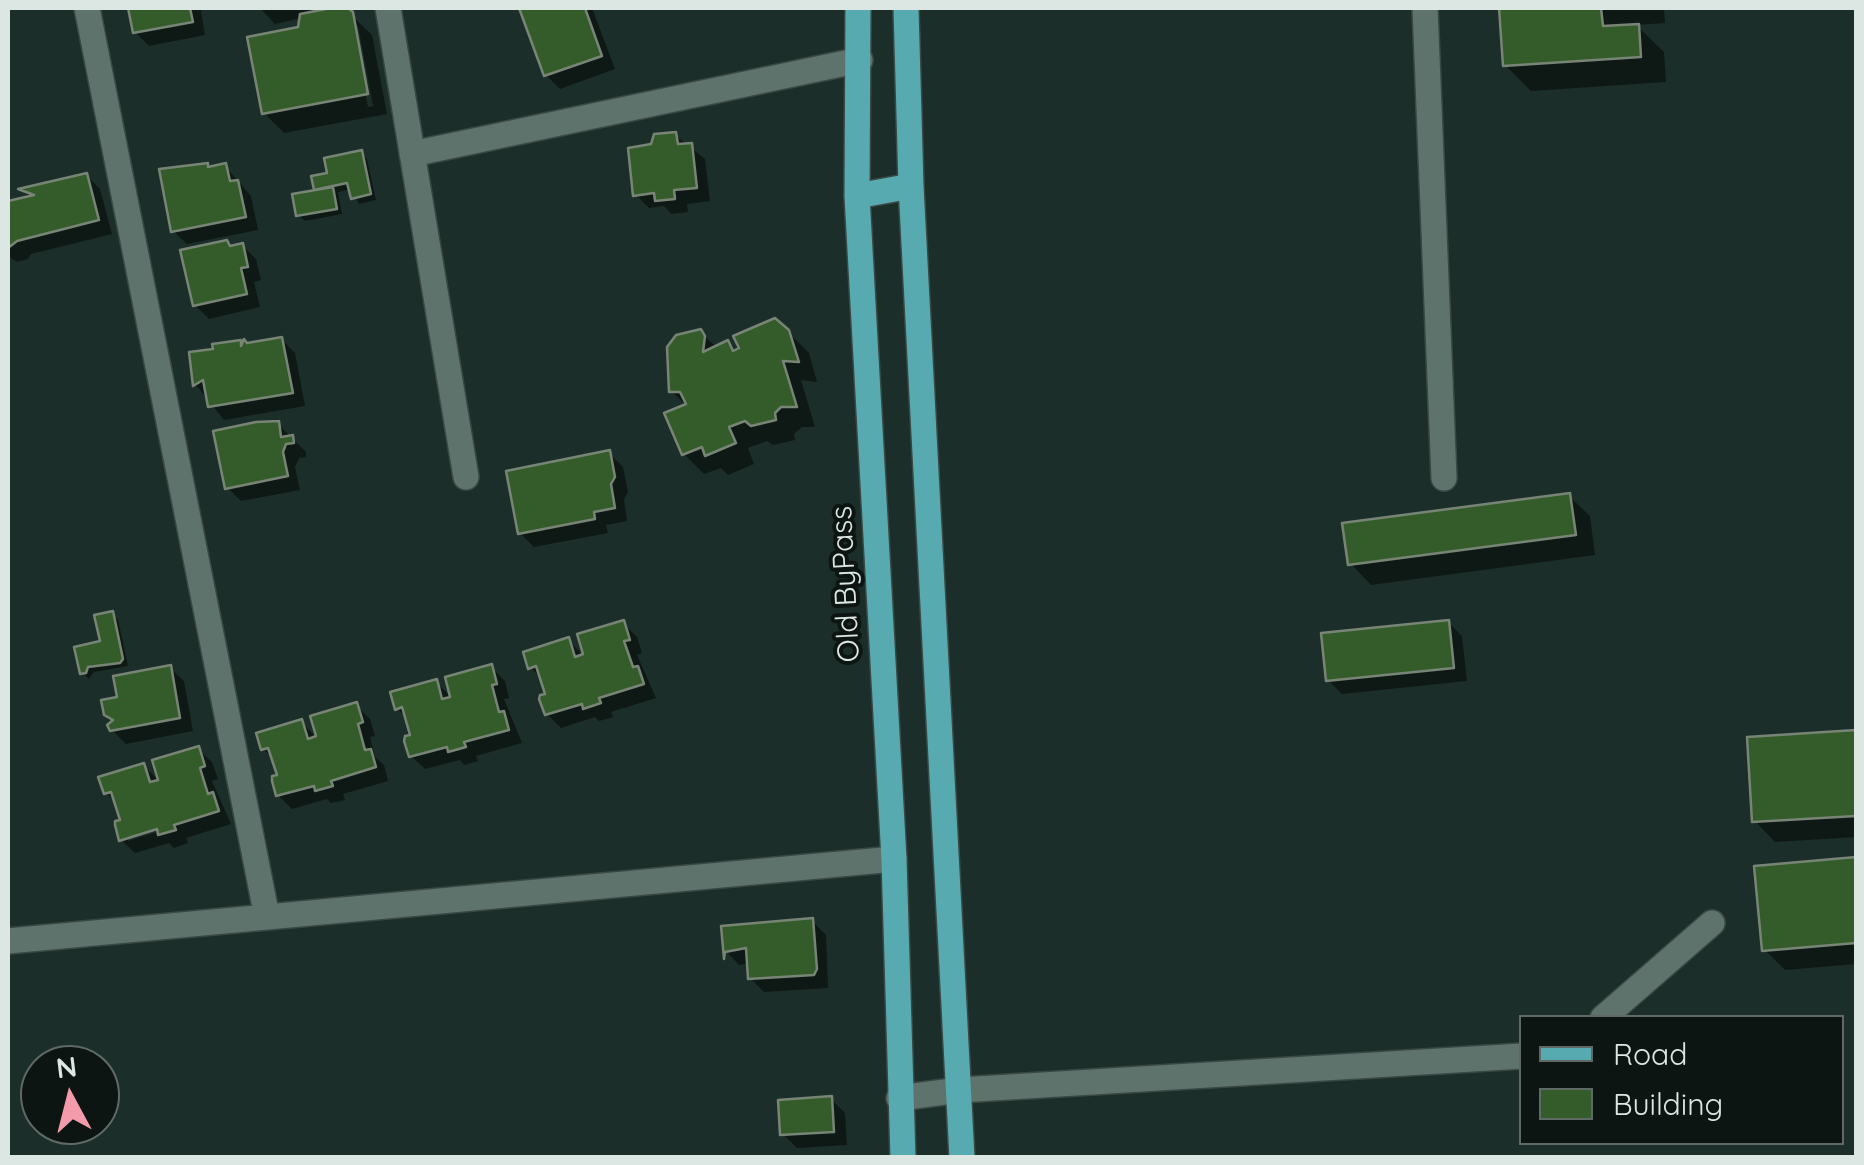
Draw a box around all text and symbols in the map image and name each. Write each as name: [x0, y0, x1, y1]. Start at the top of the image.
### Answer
street label: Old ByPass: [824, 505, 868, 663]
legend: [1519, 1015, 1844, 1145]
text: Road: [1613, 1035, 1687, 1073]
north arrow: [20, 1045, 120, 1145]
text: N: [54, 1048, 79, 1085]
text: Building: [1613, 1085, 1723, 1123]

